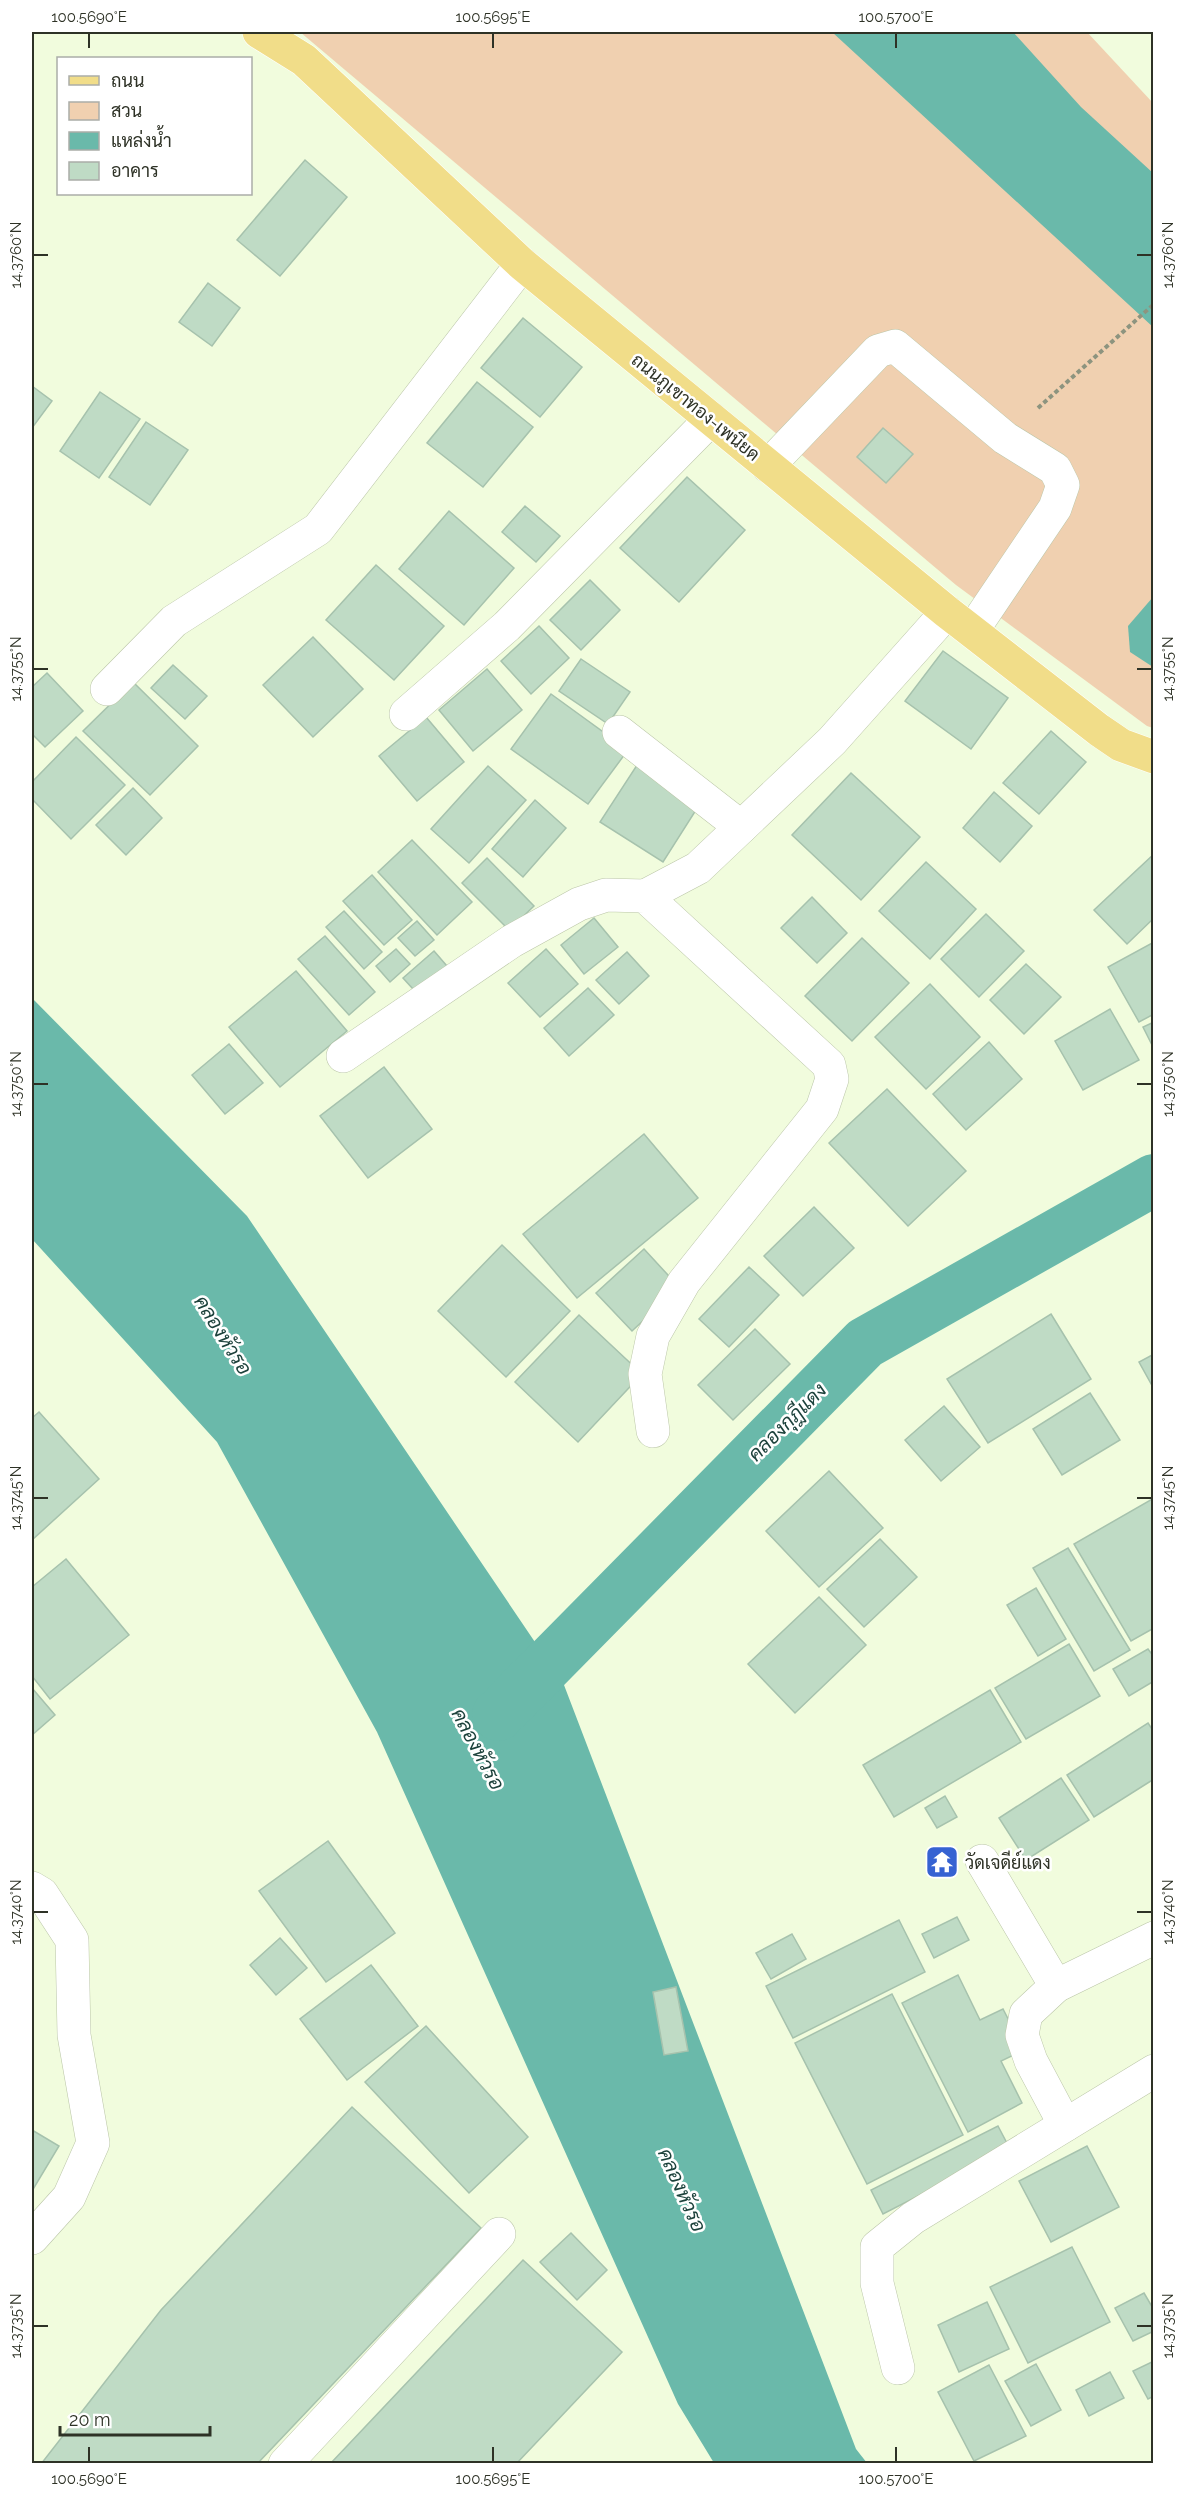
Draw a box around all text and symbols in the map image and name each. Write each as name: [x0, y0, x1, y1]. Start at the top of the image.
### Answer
text: 100.5690°E: [51, 8, 127, 26]
text: 100.5695°E: [456, 8, 530, 26]
text: 100.5700°E: [859, 8, 933, 26]
legend: [57, 57, 252, 195]
text: ถนน: [111, 70, 144, 91]
text: สวน: [111, 100, 142, 121]
text: แหล่งน้ำ: [111, 125, 172, 151]
text: อาคาร: [111, 160, 159, 181]
text: 14.3760°N: [7, 222, 25, 288]
text: 14.3760°N: [1159, 222, 1177, 288]
street label: ถนนภูเขาทอง-เพนียด: [626, 347, 765, 467]
text: 14.3755°N: [7, 636, 25, 702]
text: 14.3755°N: [1159, 636, 1177, 702]
text: 14.3750°N: [7, 1051, 25, 1117]
text: 14.3750°N: [1159, 1051, 1177, 1117]
water label: คลองหัวรอ: [189, 1291, 257, 1379]
water label: คลองกุฎีแดง: [742, 1377, 833, 1468]
text: 14.3745°N: [7, 1466, 25, 1530]
text: 14.3745°N: [1159, 1466, 1177, 1530]
water label: คลองหัวรอ: [447, 1704, 509, 1794]
temple icon: วัดเจดีย์แดง: [924, 1844, 960, 1880]
place label: วัดเจดีย์แดง: [965, 1850, 1051, 1873]
text: 14.3740°N: [7, 1879, 25, 1945]
text: 14.3740°N: [1159, 1879, 1177, 1945]
water label: คลองหัวรอ: [653, 2145, 711, 2235]
text: 14.3735°N: [7, 2293, 25, 2359]
text: 14.3735°N: [1159, 2293, 1177, 2359]
scale bar: [60, 2399, 210, 2437]
text: 20 m: [69, 2409, 111, 2430]
text: 100.5690°E: [51, 2470, 127, 2488]
text: 100.5695°E: [456, 2470, 530, 2488]
text: 100.5700°E: [859, 2470, 933, 2488]

